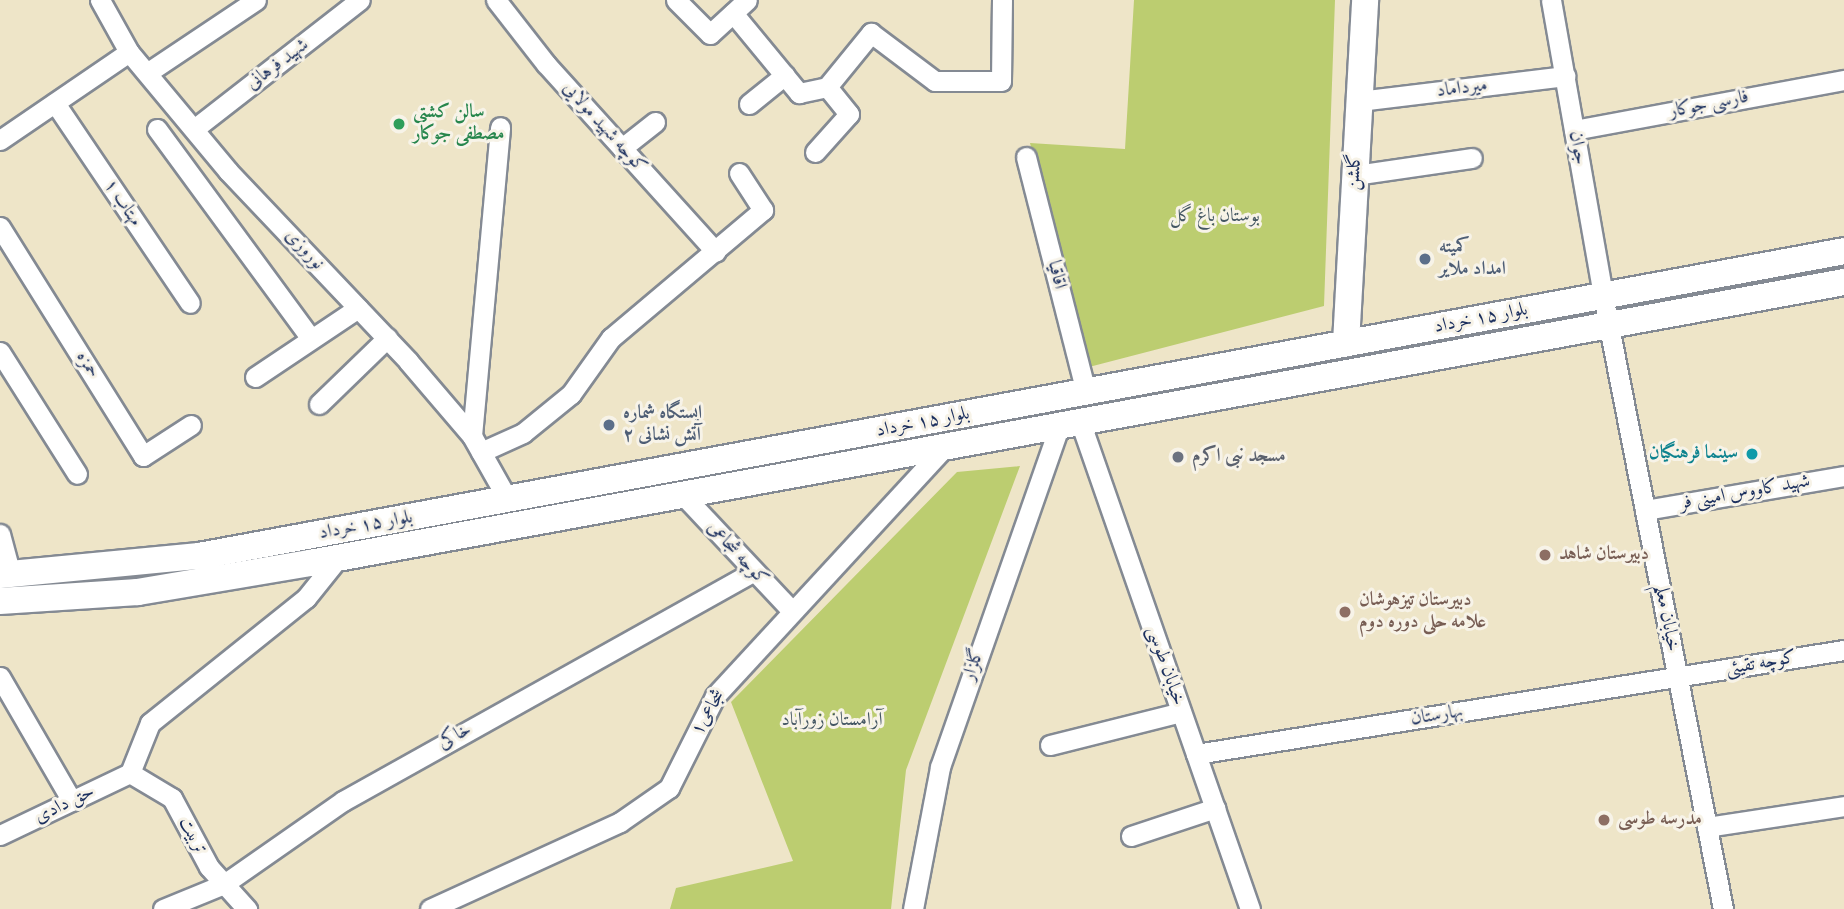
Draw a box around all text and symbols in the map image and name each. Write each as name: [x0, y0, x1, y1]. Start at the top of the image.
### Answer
street label: شهید فرهانی: [242, 34, 314, 96]
street label: میرداماد: [1435, 75, 1489, 103]
street label: کوچه شهید مولایی: [557, 78, 651, 178]
street label: فارسی جوکار: [1667, 86, 1751, 124]
place label: سالن کشتی مصطفی جوکار: [413, 102, 504, 146]
marker: سالن کشتی مصطفی جوکار: [391, 116, 407, 132]
street label: جوان: [1563, 129, 1591, 167]
street label: گلشن: [1343, 153, 1367, 191]
street label: مهتاب ۱: [98, 175, 146, 231]
park label: بوستان باغ گل: [1170, 206, 1260, 228]
street label: نوروزی: [279, 225, 329, 275]
place label: کمیته امداد ملایر: [1439, 237, 1506, 281]
marker: کمیته امداد ملایر: [1417, 251, 1433, 267]
street label: اقاقیا: [1041, 258, 1071, 292]
street label: بلوار ۱۵ خرداد: [1432, 299, 1530, 339]
street label: حمزه: [70, 347, 104, 383]
place label: ایستگاه شماره ۲ آتش نشانی: [623, 403, 702, 447]
street label: بلوار ۱۵ خرداد: [874, 403, 972, 443]
marker: ایستگاه شماره ۲ آتش نشانی: [601, 417, 617, 433]
place label: سینما فرهنگیان: [1649, 443, 1738, 465]
place label: مسجد نبی اکرم: [1192, 446, 1286, 468]
marker: سینما فرهنگیان: [1744, 446, 1760, 462]
marker: مسجد نبی اکرم: [1170, 449, 1186, 465]
street label: شهید کاووس امینی فر: [1678, 470, 1812, 516]
street label: بلوار ۱۵ خرداد: [317, 507, 415, 545]
street label: کوچه شجاعی: [701, 517, 773, 591]
place label: دبیرستان شاهد: [1559, 544, 1649, 566]
marker: دبیرستان شاهد: [1537, 547, 1553, 563]
street label: خیابان معلم: [1648, 582, 1684, 654]
place label: دبیرستان تیزهوشان علامه حلی دوره دوم: [1359, 590, 1486, 634]
marker: دبیرستان تیزهوشان علامه حلی دوره دوم: [1337, 604, 1353, 620]
street label: خیابان طوسی: [1141, 623, 1189, 709]
street label: گلزار: [958, 646, 990, 684]
street label: کوچه تقیئی: [1724, 647, 1798, 681]
street label: شجاعی۱: [687, 686, 731, 740]
street label: بهارستان: [1409, 701, 1465, 731]
park label: آرامستان زورآباد: [781, 710, 883, 732]
street label: خاکی: [434, 719, 476, 755]
street label: حق دادی: [31, 781, 99, 829]
place label: مدرسه طوسی: [1618, 809, 1702, 831]
marker: مدرسه طوسی: [1596, 812, 1612, 828]
street label: تربیت: [173, 813, 211, 859]

